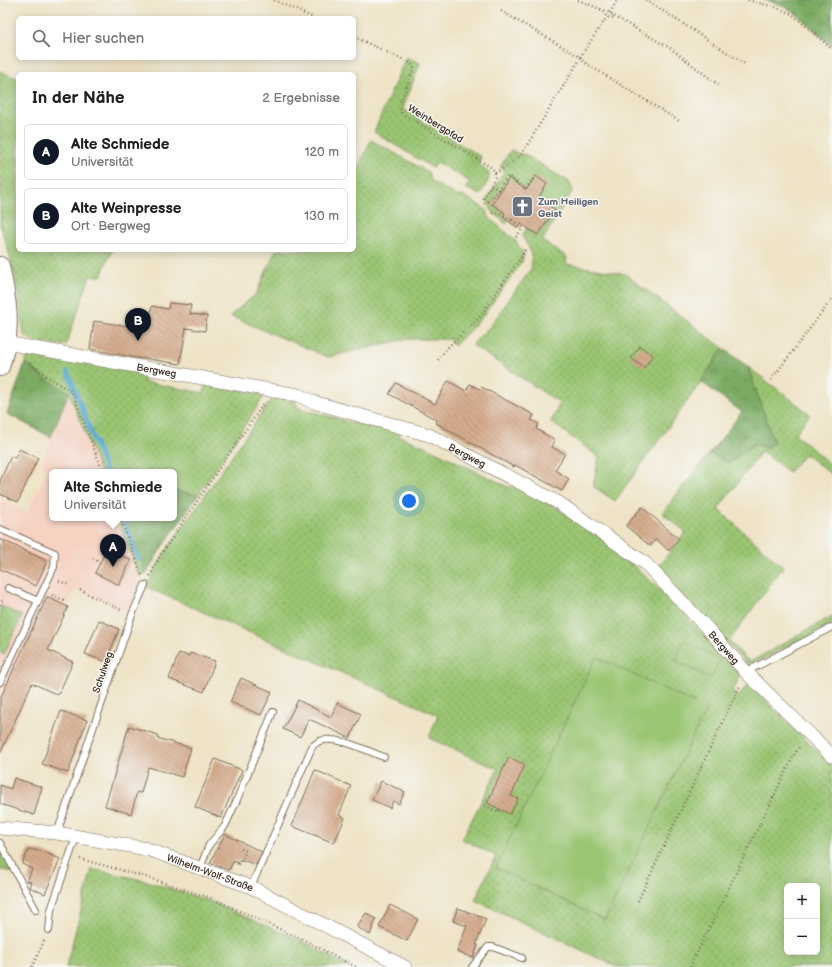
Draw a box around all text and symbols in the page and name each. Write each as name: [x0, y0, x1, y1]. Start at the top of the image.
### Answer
search box: [16, 16, 356, 60]
icon: search: [30, 27, 52, 49]
text: Hier suchen: [62, 29, 144, 48]
text: In der Nähe: [32, 88, 125, 108]
text: 2 Ergebnisse: [262, 90, 340, 106]
street label: Weinbergpfad: [406, 102, 466, 146]
text: Alte Schmiede: [71, 135, 169, 154]
text: A: [42, 144, 50, 160]
text: 120 m: [304, 144, 339, 160]
text: Universität: [71, 154, 133, 170]
church icon: Zum Heiligen Geist: [510, 194, 536, 220]
place label: Zum Heiligen Geist: [538, 196, 599, 220]
text: Alte Weinpresse: [71, 199, 181, 218]
text: B: [41, 208, 51, 224]
text: 130 m: [304, 208, 339, 224]
text: Ort · Bergweg: [71, 218, 151, 234]
pin: B: [125, 308, 151, 341]
street label: Bergweg: [136, 361, 178, 380]
street label: Bergweg: [446, 441, 488, 471]
popup: [49, 469, 177, 521]
text: Alte Schmiede: [64, 478, 162, 497]
your location: [399, 491, 419, 511]
text: Universität: [64, 497, 126, 513]
pin: A: [100, 534, 126, 567]
street label: Bergweg: [706, 629, 741, 667]
street label: Schulweg: [90, 650, 116, 695]
street label: Wilhelm-Wolf-Straße: [165, 852, 255, 894]
map controls: [784, 883, 820, 955]
button: +: [784, 883, 820, 919]
button: −: [784, 919, 820, 955]

